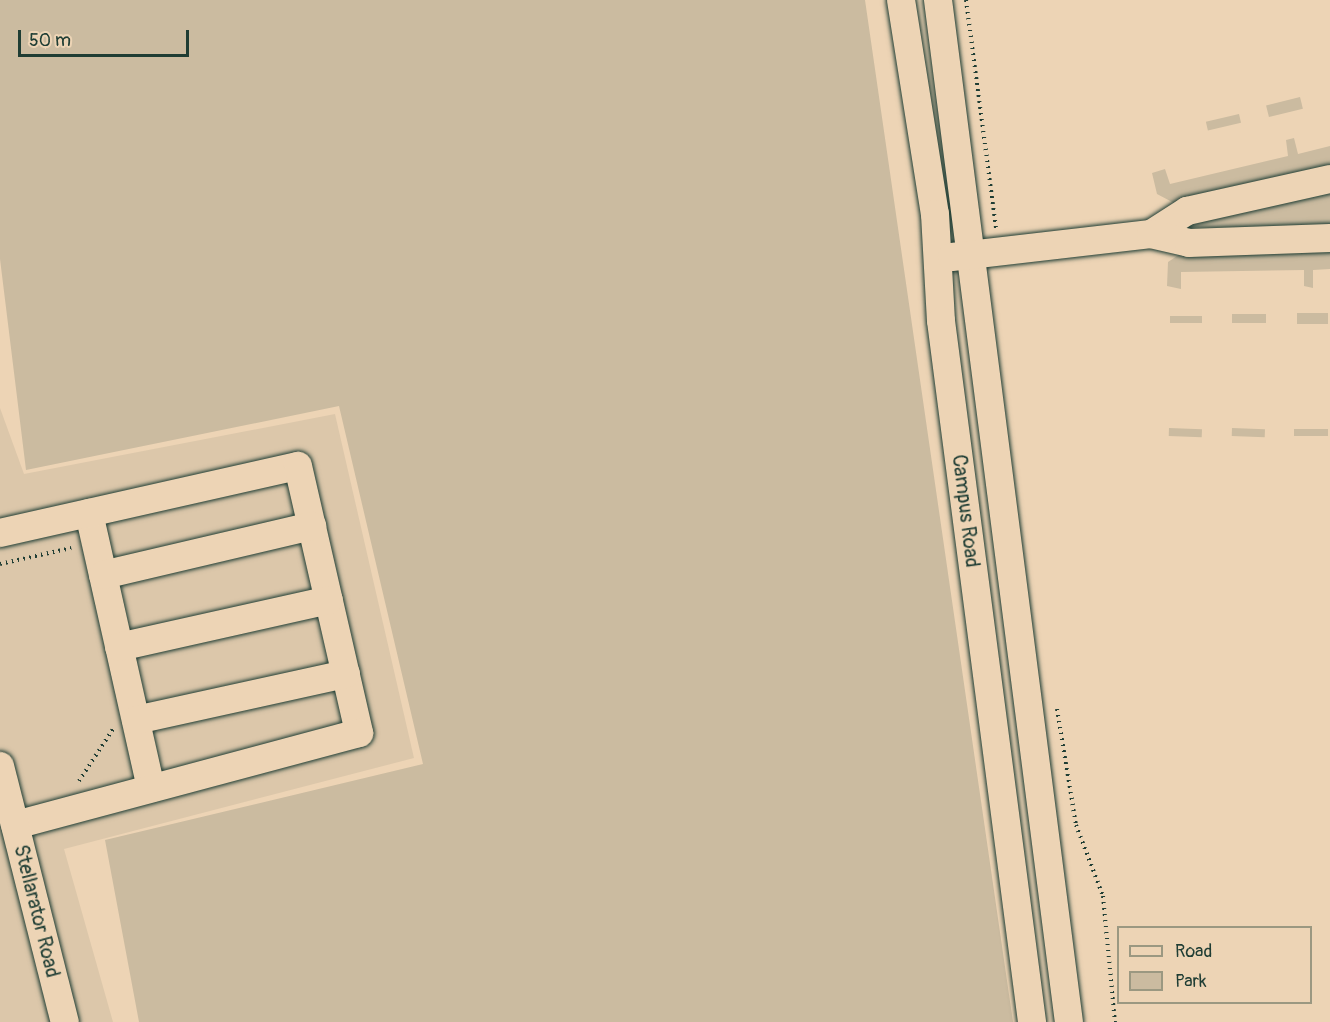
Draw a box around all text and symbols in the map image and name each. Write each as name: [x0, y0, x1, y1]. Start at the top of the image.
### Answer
scale bar: [21, 18, 192, 56]
text: 50 m: [29, 29, 71, 52]
street label: Campus Road: [947, 453, 985, 569]
street label: Stellarator Road: [9, 842, 65, 980]
legend: [1117, 926, 1312, 1004]
text: Road: [1175, 940, 1212, 963]
text: Park: [1175, 970, 1207, 993]

